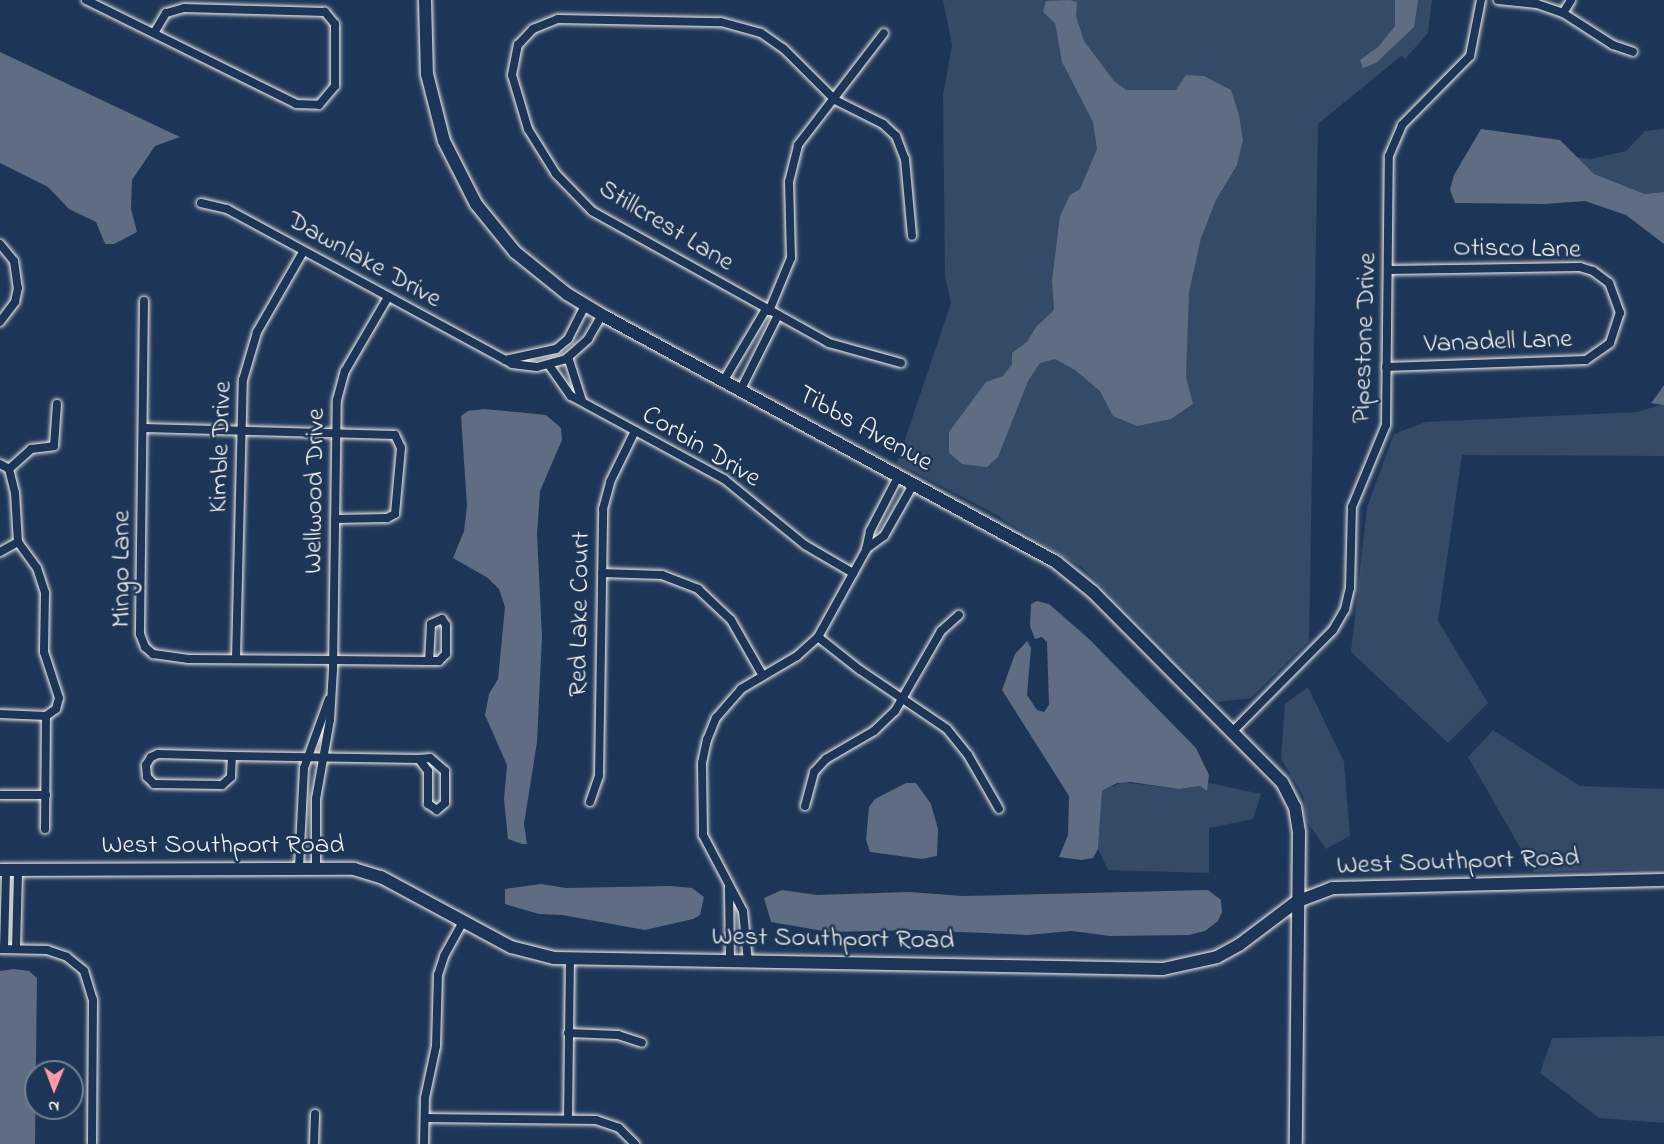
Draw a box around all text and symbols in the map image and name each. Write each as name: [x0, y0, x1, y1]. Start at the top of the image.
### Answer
street label: Stillcrest Lane: [592, 173, 740, 279]
street label: Dawnlake Drive: [281, 204, 447, 316]
street label: Otisco Lane: [1453, 232, 1581, 266]
street label: Pipestone Drive: [1346, 252, 1384, 424]
street label: Vanadell Lane: [1423, 323, 1573, 361]
street label: Tibbs Avenue: [792, 379, 938, 479]
street label: Kimble Drive: [203, 380, 239, 514]
street label: Corbin Drive: [636, 399, 766, 495]
street label: Wellwood Drive: [297, 408, 333, 574]
street label: Mingo Lane: [106, 510, 138, 628]
street label: Red Lake Court: [562, 531, 598, 697]
street label: West Southport Road: [102, 830, 344, 862]
street label: West Southport Road: [1336, 842, 1580, 882]
street label: West Southport Road: [711, 921, 955, 957]
north arrow: [24, 1060, 84, 1120]
text: N: [48, 1094, 59, 1118]

